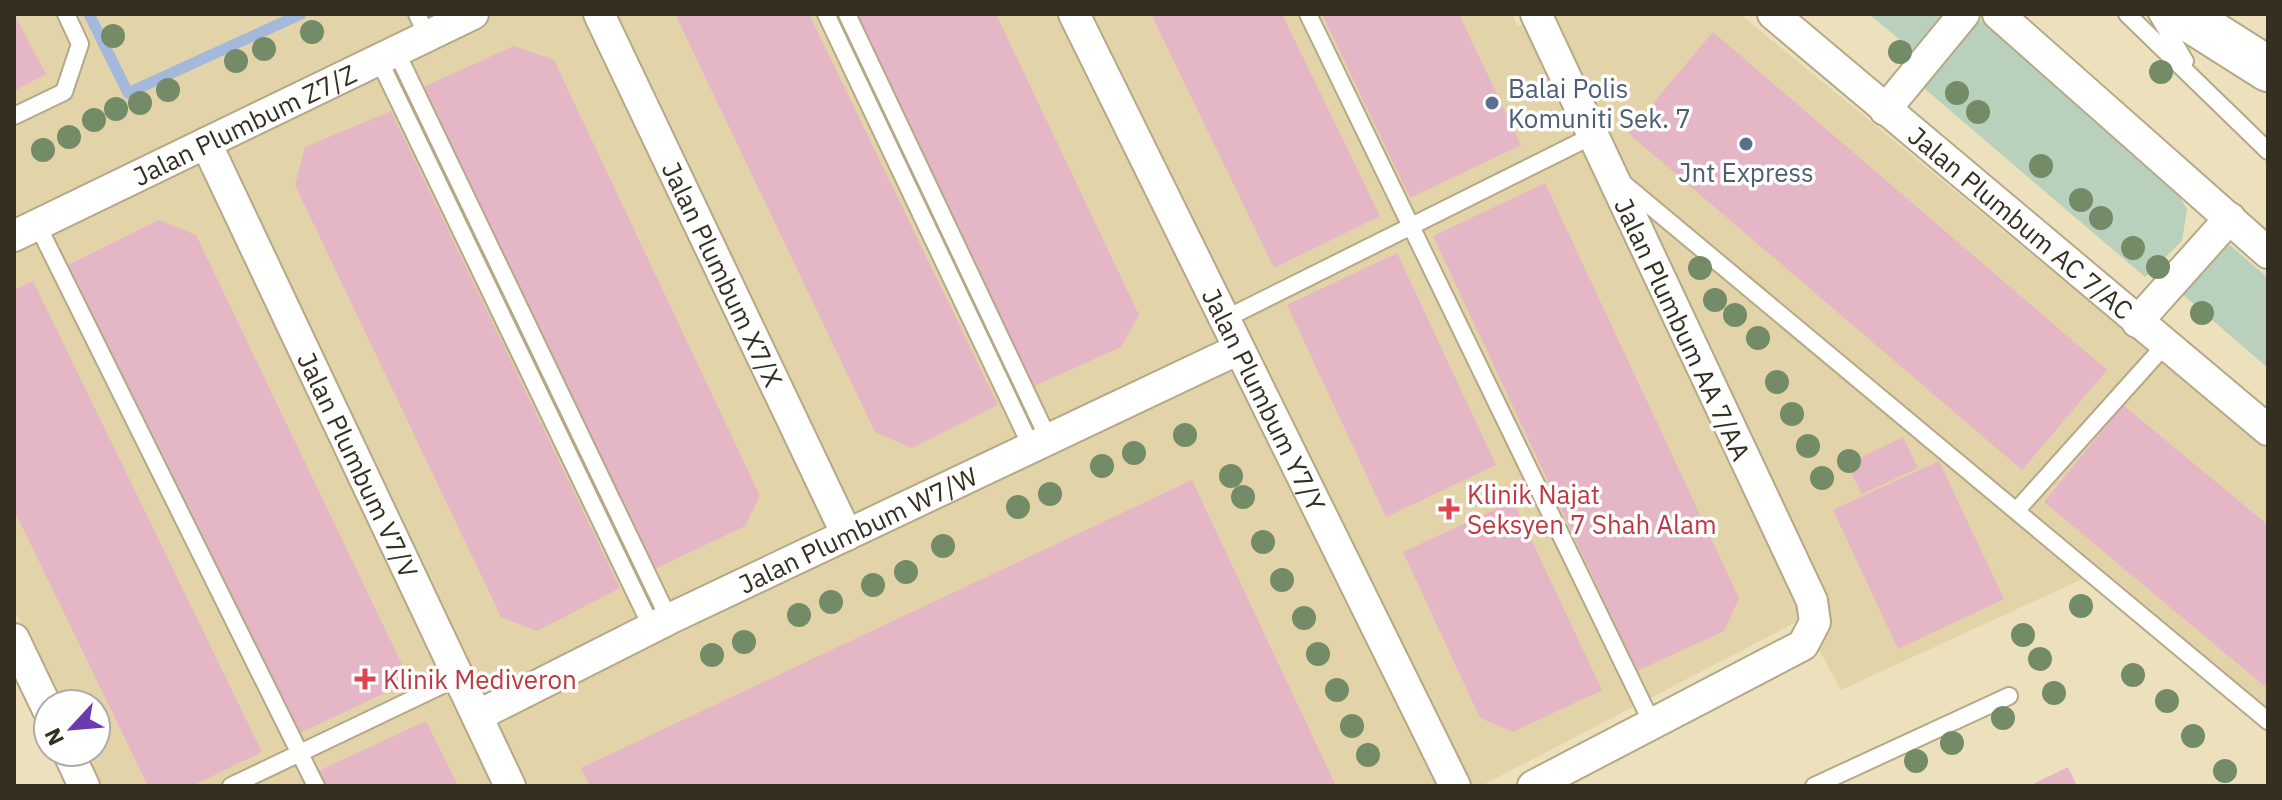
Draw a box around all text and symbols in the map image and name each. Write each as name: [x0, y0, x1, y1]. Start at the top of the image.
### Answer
street label: Jalan Plumbum Z7/Z: [127, 56, 362, 193]
place label: Balai Polis Komuniti Sek. 7: [1508, 71, 1691, 135]
marker: Balai Polis Komuniti Sek. 7: [1483, 94, 1501, 112]
street label: Jalan Plumbum AC 7/AC: [1902, 118, 2140, 327]
marker: Jnt Express: [1737, 135, 1755, 153]
place label: Jnt Express: [1678, 155, 1814, 189]
street label: Jalan Plumbum X7/X: [655, 156, 791, 392]
street label: Jalan Plumbum AA 7/AA: [1607, 192, 1759, 466]
street label: Jalan Plumbum Y7/Y: [1195, 282, 1334, 518]
street label: Jalan Plumbum V7/V: [290, 346, 426, 583]
street label: Jalan Plumbum W7/W: [733, 458, 983, 601]
place label: Klinik Najat Seksyen 7 Shah Alam: [1467, 477, 1717, 541]
marker: Klinik Najat Seksyen 7 Shah Alam: [1438, 498, 1460, 520]
place label: Klinik Mediveron: [383, 662, 577, 696]
marker: Klinik Mediveron: [354, 668, 376, 690]
north arrow: [32, 688, 112, 768]
text: N: [37, 723, 70, 751]

